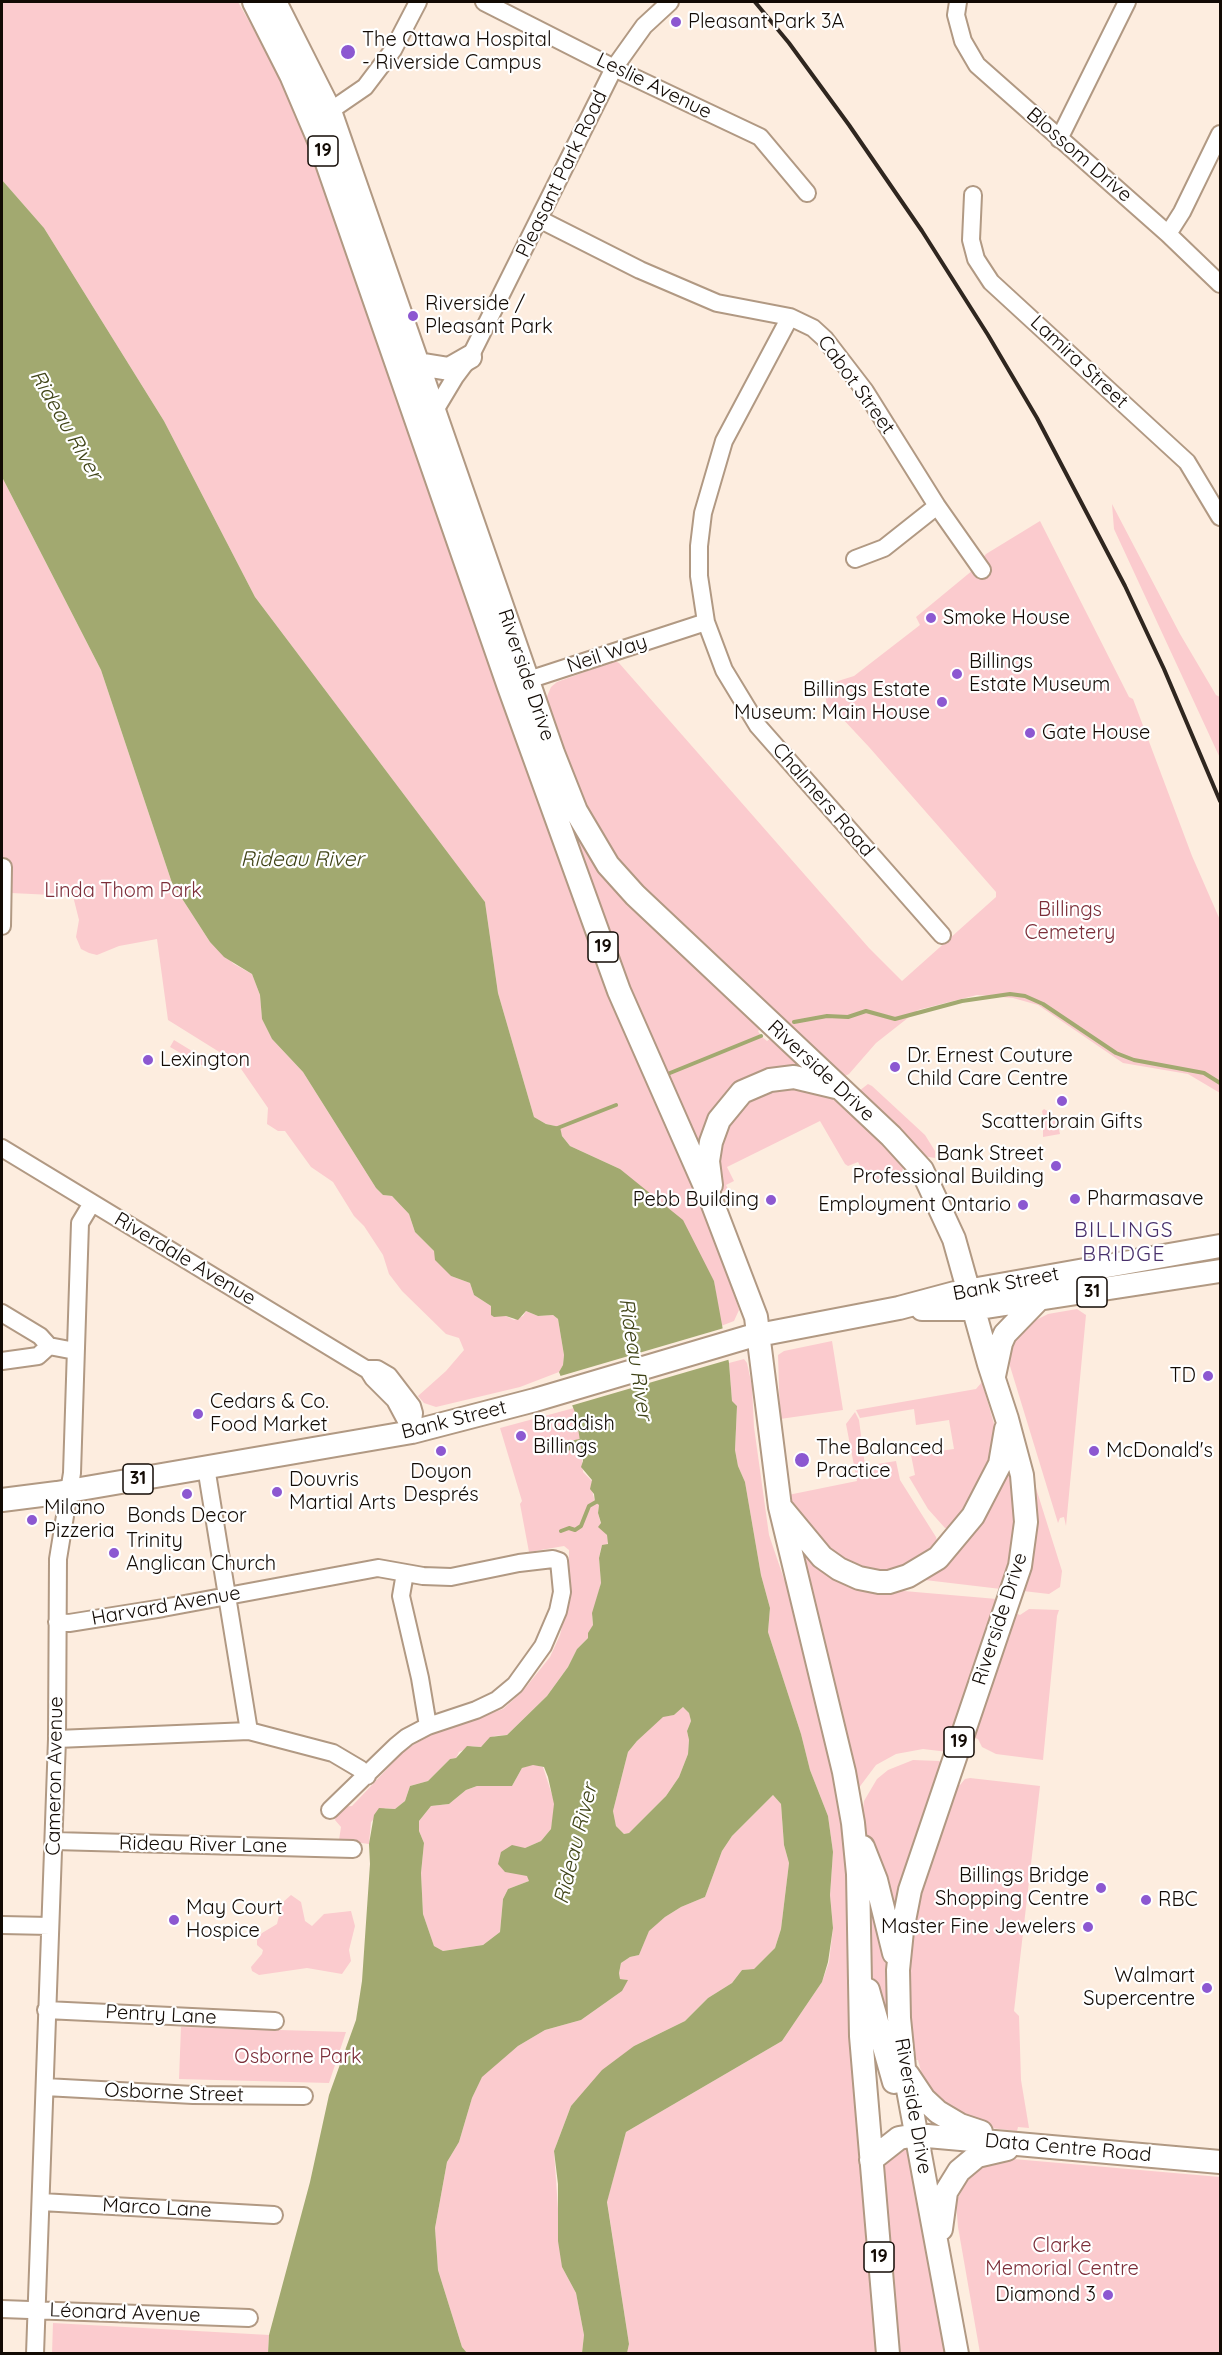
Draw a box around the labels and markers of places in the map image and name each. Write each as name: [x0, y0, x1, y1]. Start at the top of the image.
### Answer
place label: Pleasant Park 3A: [688, 10, 844, 34]
marker: Pleasant Park 3A: [669, 15, 683, 29]
place label: The Ottawa Hospital - Riverside Campus: [362, 28, 552, 75]
marker: The Ottawa Hospital - Riverside Campus: [339, 43, 357, 61]
place label: Riverside / Pleasant Park: [425, 292, 553, 339]
marker: Riverside / Pleasant Park: [406, 309, 420, 323]
place label: Smoke House: [943, 606, 1070, 630]
marker: Smoke House: [924, 611, 938, 625]
place label: Billings Estate Museum: [969, 650, 1110, 697]
marker: Billings Estate Museum: [950, 667, 964, 681]
place label: Billings Estate Museum: Main House: [734, 678, 930, 725]
marker: Billings Estate Museum: Main House: [935, 695, 949, 709]
place label: Gate House: [1042, 721, 1150, 745]
marker: Gate House: [1023, 726, 1037, 740]
place label: Dr. Ernest Couture Child Care Centre: [907, 1044, 1073, 1091]
place label: Lexington: [160, 1048, 250, 1072]
marker: Lexington: [141, 1053, 155, 1067]
marker: Dr. Ernest Couture Child Care Centre: [888, 1060, 902, 1074]
marker: Scatterbrain Gifts: [1055, 1094, 1069, 1108]
place label: Scatterbrain Gifts: [981, 1110, 1143, 1134]
place label: Bank Street Professional Building: [853, 1142, 1044, 1189]
marker: Bank Street Professional Building: [1049, 1159, 1063, 1173]
place label: Pharmasave: [1087, 1187, 1204, 1211]
place label: Pebb Building: [633, 1188, 759, 1212]
marker: Pharmasave: [1068, 1192, 1082, 1206]
marker: Pebb Building: [764, 1193, 778, 1207]
place label: Employment Ontario: [818, 1193, 1011, 1217]
marker: Employment Ontario: [1016, 1198, 1030, 1212]
place label: TD: [1170, 1364, 1196, 1388]
marker: TD: [1201, 1369, 1215, 1383]
place label: Cedars & Co. Food Market: [210, 1390, 329, 1437]
marker: Cedars & Co. Food Market: [191, 1407, 205, 1421]
place label: Braddish Billings: [533, 1412, 615, 1459]
marker: Braddish Billings: [514, 1429, 528, 1443]
place label: The Balanced Practice: [816, 1436, 943, 1483]
place label: McDonald's: [1106, 1439, 1213, 1463]
marker: Doyon Després: [434, 1444, 448, 1458]
marker: McDonald's: [1087, 1444, 1101, 1458]
marker: The Balanced Practice: [793, 1451, 811, 1469]
place label: Doyon Després: [403, 1460, 479, 1507]
place label: Douvris Martial Arts: [289, 1468, 396, 1515]
marker: Douvris Martial Arts: [270, 1485, 284, 1499]
marker: Bonds Decor: [180, 1487, 194, 1501]
place label: Milano Pizzeria: [44, 1496, 115, 1543]
place label: Bonds Decor: [127, 1504, 247, 1528]
marker: Milano Pizzeria: [25, 1513, 39, 1527]
place label: Trinity Anglican Church: [126, 1529, 276, 1576]
marker: Trinity Anglican Church: [107, 1546, 121, 1560]
place label: Billings Bridge Shopping Centre: [935, 1864, 1089, 1911]
marker: Billings Bridge Shopping Centre: [1094, 1881, 1108, 1895]
place label: RBC: [1158, 1888, 1197, 1912]
marker: RBC: [1139, 1893, 1153, 1907]
place label: May Court Hospice: [186, 1896, 282, 1943]
marker: May Court Hospice: [167, 1913, 181, 1927]
place label: Master Fine Jewelers: [881, 1915, 1076, 1939]
marker: Master Fine Jewelers: [1081, 1920, 1095, 1934]
place label: Walmart Supercentre: [1083, 1964, 1195, 2011]
marker: Walmart Supercentre: [1200, 1981, 1214, 1995]
place label: Diamond 3: [995, 2283, 1096, 2307]
marker: Diamond 3: [1101, 2288, 1115, 2302]

